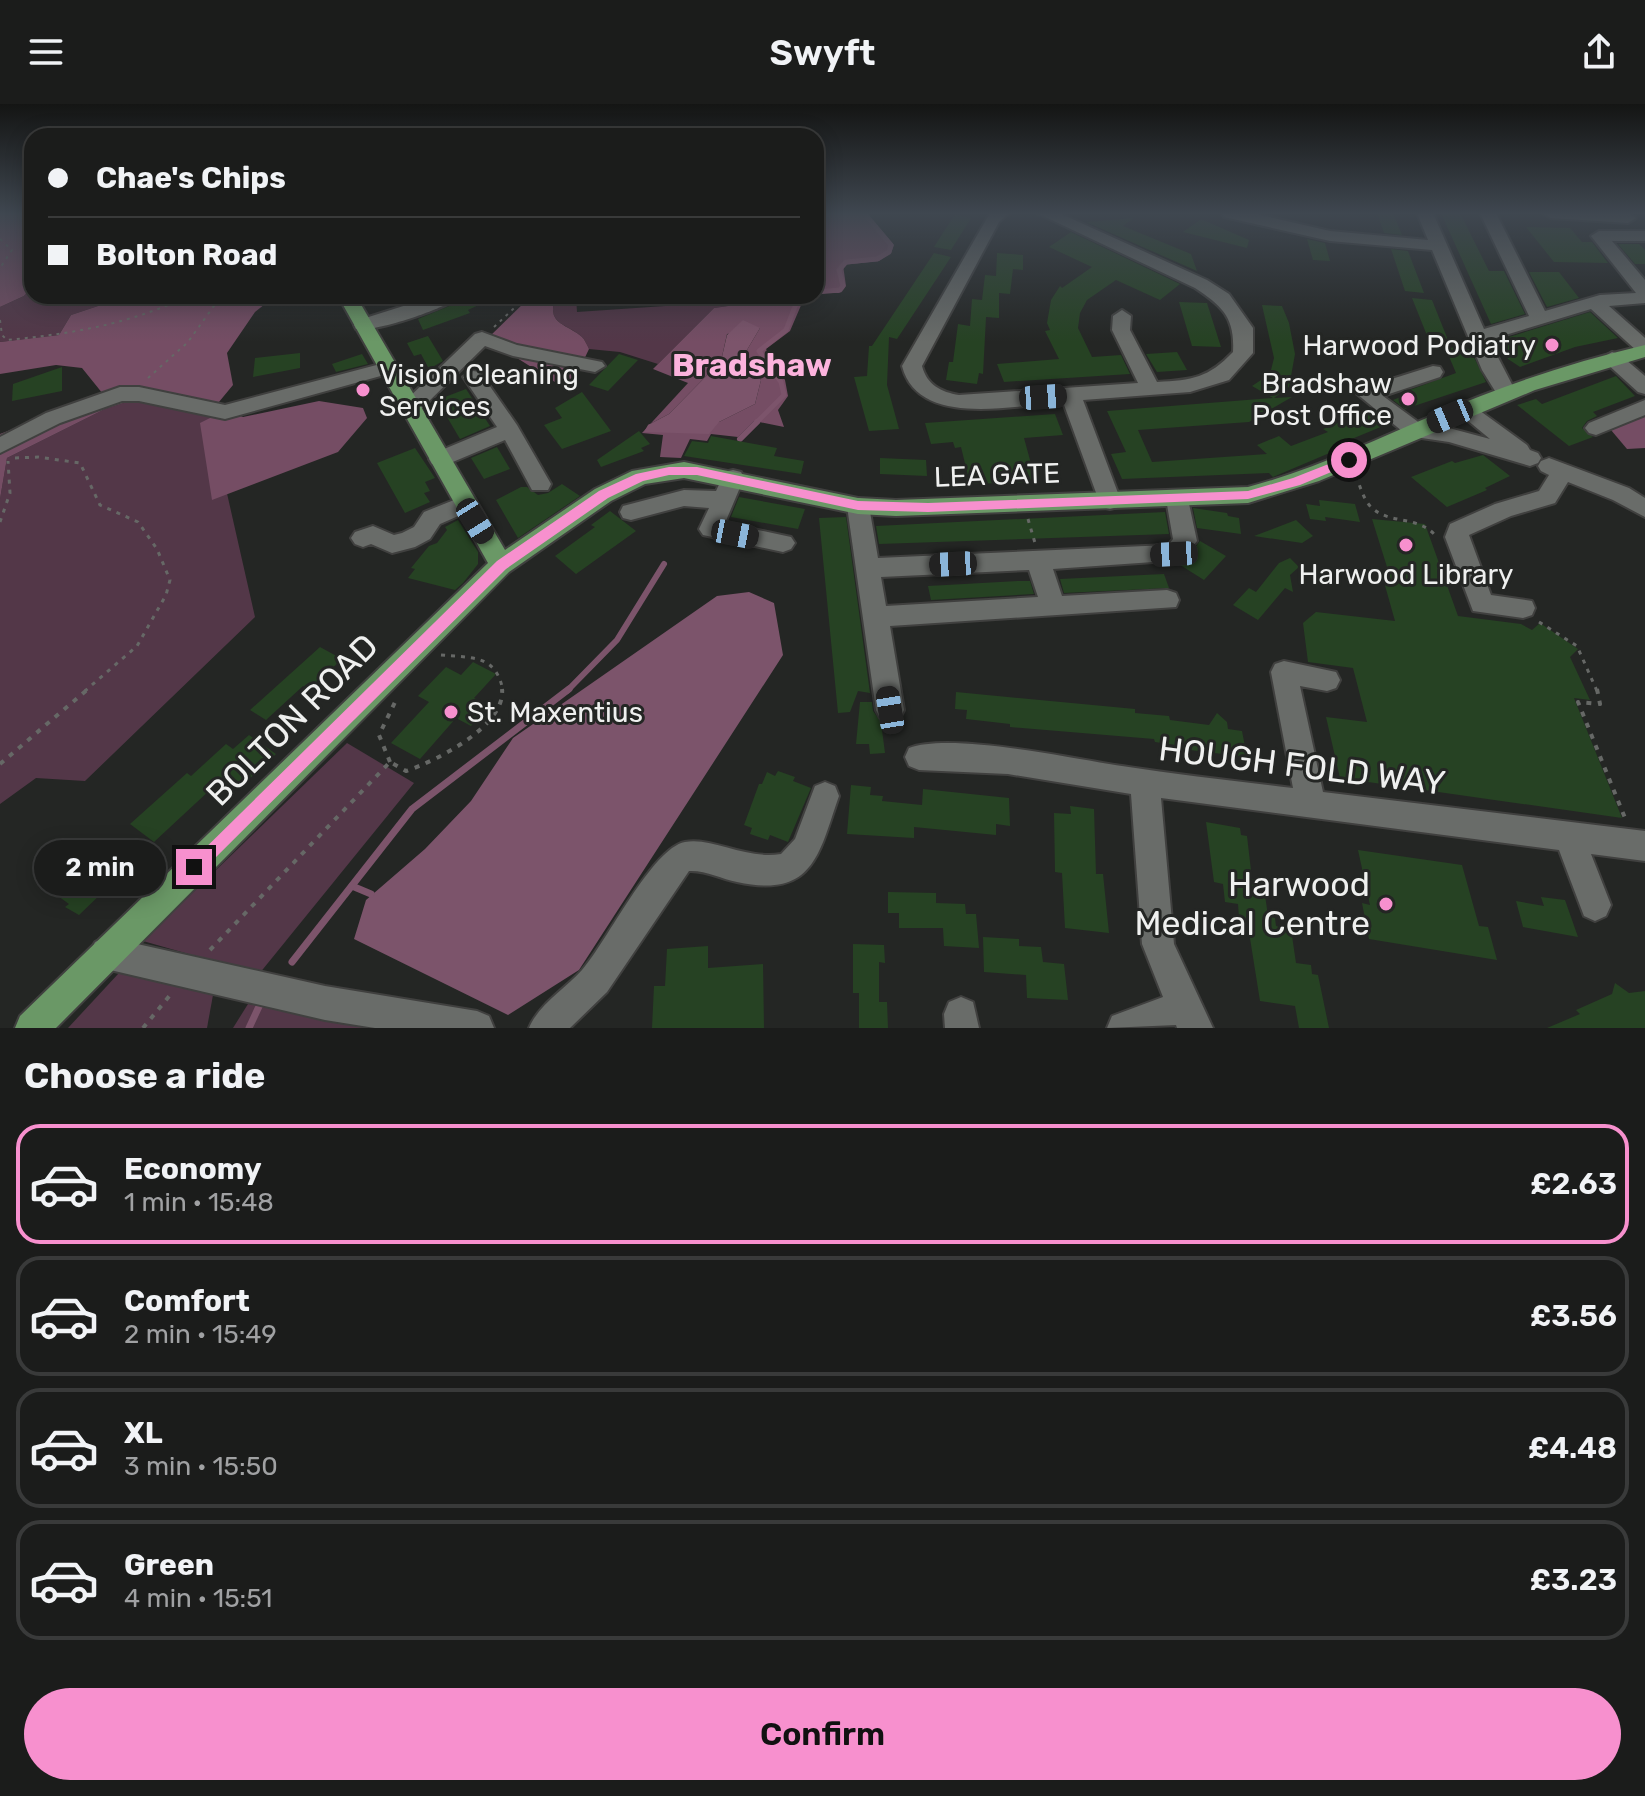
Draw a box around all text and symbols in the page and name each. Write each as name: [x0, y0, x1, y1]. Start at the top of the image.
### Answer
icon: menu: [24, 30, 68, 74]
icon: share: [1577, 30, 1621, 74]
text: Swyft: [770, 31, 875, 74]
text: Chae's Chips: [96, 160, 286, 196]
text: Bolton Road: [96, 237, 278, 273]
place label: Harwood Podiatry: [1303, 329, 1536, 362]
marker: Harwood Podiatry: [1543, 336, 1561, 354]
district label: Bradshaw: [672, 346, 832, 384]
place label: Vision Cleaning Services: [379, 358, 579, 423]
place label: Bradshaw Post Office: [1252, 367, 1392, 432]
marker: Vision Cleaning Services: [354, 381, 372, 399]
car: [1018, 383, 1068, 411]
marker: Bradshaw Post Office: [1399, 390, 1417, 408]
car: [1423, 396, 1477, 436]
route start: [1331, 442, 1367, 478]
street label: LEA GATE: [933, 456, 1061, 494]
car: [452, 494, 498, 548]
car: [709, 518, 761, 550]
marker: Harwood Library: [1397, 536, 1415, 554]
car: [1149, 541, 1199, 567]
car: [928, 551, 978, 577]
place label: Harwood Library: [1299, 558, 1514, 591]
street label: BOLTON ROAD: [198, 626, 386, 814]
car: [874, 684, 906, 736]
place label: St. Maxentius: [467, 696, 643, 729]
marker: St. Maxentius: [442, 703, 460, 721]
street label: HOUGH FOLD WAY: [1156, 728, 1448, 804]
callout: 2 min: [34, 839, 166, 895]
route end: [176, 849, 212, 885]
text: 2 min: [65, 852, 135, 883]
place label: Harwood Medical Centre: [1134, 864, 1370, 944]
marker: Harwood Medical Centre: [1377, 895, 1395, 913]
text: Choose a ride: [24, 1054, 265, 1097]
icon: car: [28, 1148, 100, 1220]
text: Economy: [124, 1151, 262, 1187]
text: £2.63: [1530, 1166, 1617, 1202]
text: 1 min · 15:48: [124, 1187, 274, 1218]
icon: car: [28, 1280, 100, 1352]
text: Comfort: [124, 1283, 250, 1319]
text: £3.56: [1530, 1298, 1617, 1334]
text: 2 min · 15:49: [124, 1319, 277, 1350]
icon: car: [28, 1412, 100, 1484]
text: XL: [124, 1415, 163, 1451]
text: £4.48: [1528, 1430, 1617, 1466]
text: 3 min · 15:50: [124, 1451, 278, 1482]
icon: car: [28, 1544, 100, 1616]
text: Green: [124, 1547, 214, 1583]
text: £3.23: [1530, 1562, 1617, 1598]
text: 4 min · 15:51: [124, 1583, 272, 1614]
button: Confirm: [24, 1688, 1621, 1780]

